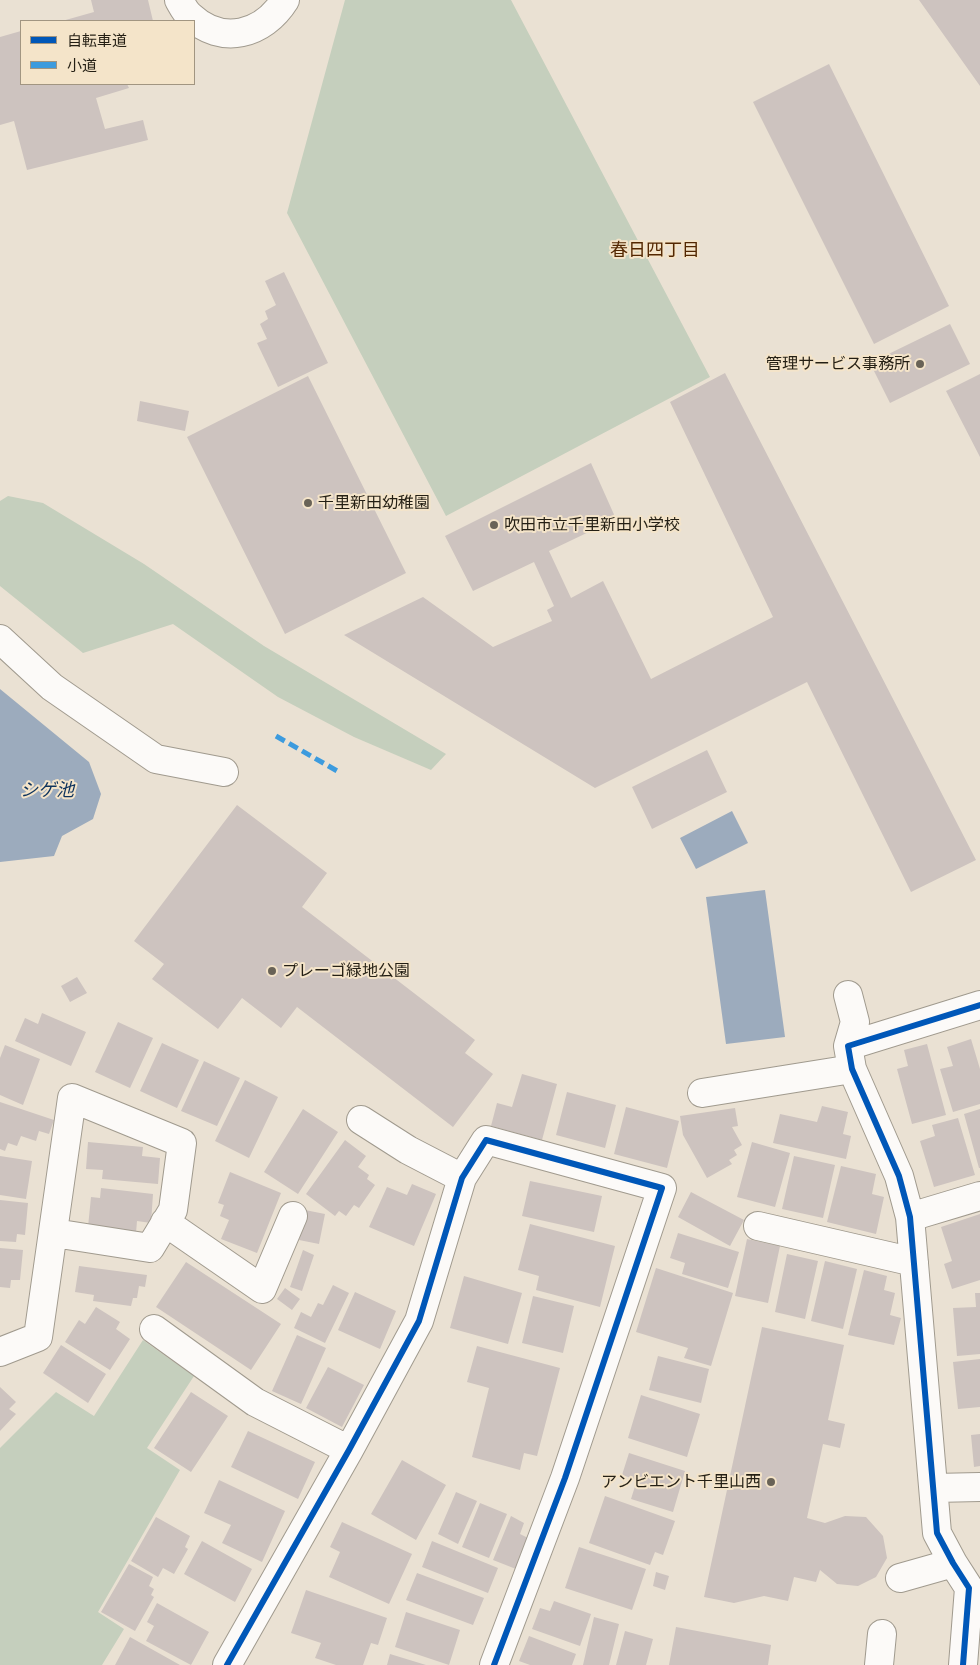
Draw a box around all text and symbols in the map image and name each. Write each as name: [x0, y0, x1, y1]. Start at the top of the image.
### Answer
legend: [20, 20, 195, 85]
text: 自転車道: [67, 32, 127, 49]
text: 小道: [67, 57, 97, 74]
district label: 春日四丁目: [610, 239, 700, 261]
place label: 管理サービス事務所: [766, 354, 910, 374]
marker: 管理サービス事務所: [914, 358, 926, 370]
place label: 千里新田幼稚園: [318, 493, 430, 513]
marker: 千里新田幼稚園: [302, 497, 314, 509]
place label: 吹田市立千里新田小学校: [504, 515, 680, 535]
marker: 吹田市立千里新田小学校: [488, 519, 500, 531]
water label: シゲ池: [20, 779, 74, 801]
place label: プレーゴ緑地公園: [282, 961, 410, 981]
marker: プレーゴ緑地公園: [266, 965, 278, 977]
place label: アンビエント千里山西: [601, 1472, 761, 1492]
marker: アンビエント千里山西: [765, 1476, 777, 1488]

